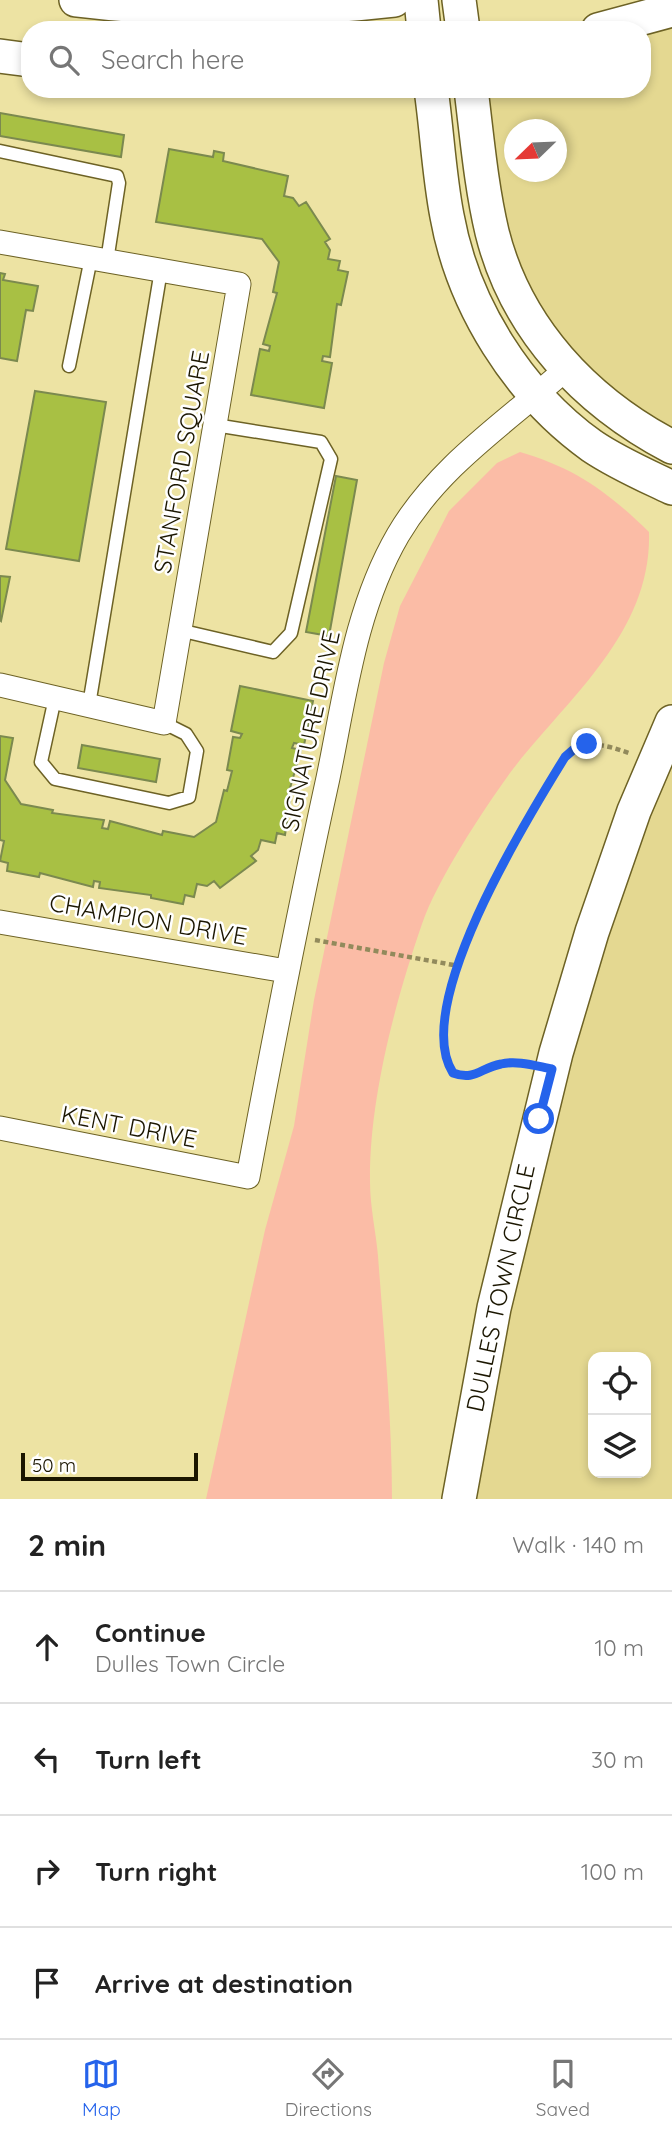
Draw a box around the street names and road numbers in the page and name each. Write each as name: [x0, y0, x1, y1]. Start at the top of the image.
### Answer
street label: STANFORD SQUARE: [147, 348, 215, 576]
street label: SIGNATURE DRIVE: [274, 628, 346, 834]
street label: CHAMPION DRIVE: [47, 887, 249, 951]
street label: KENT DRIVE: [59, 1098, 199, 1154]
street label: DULLES TOWN CIRCLE: [459, 1161, 541, 1414]

